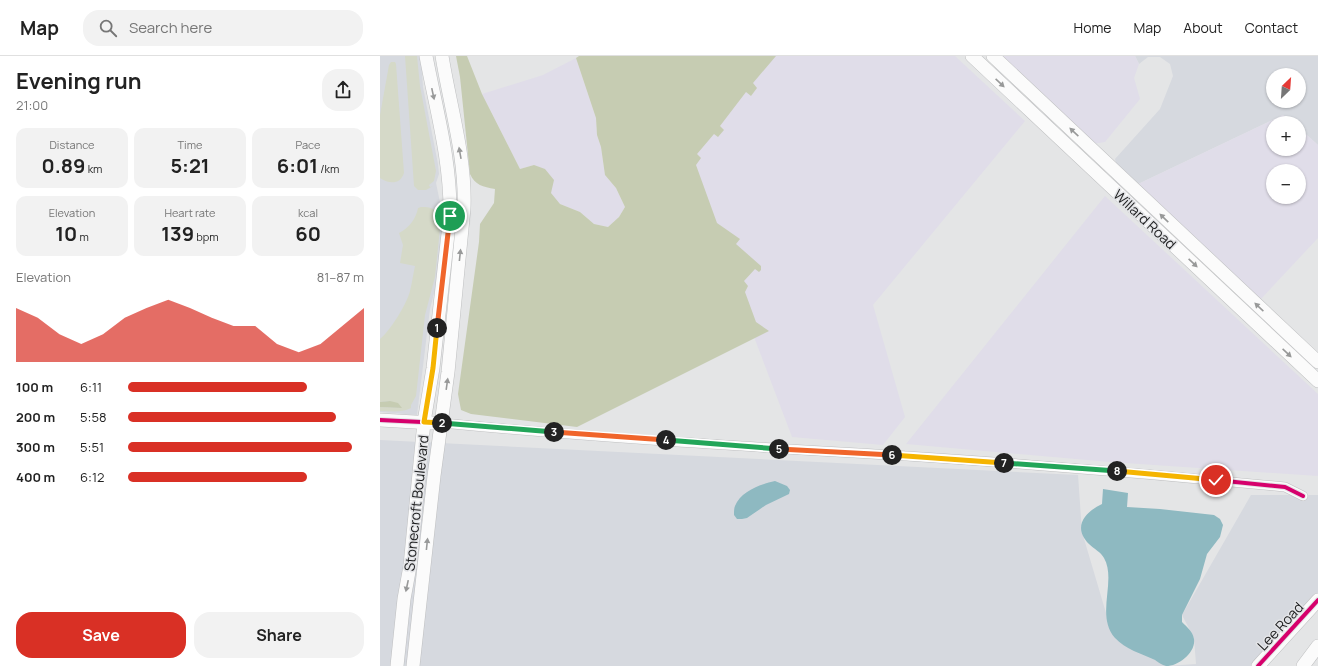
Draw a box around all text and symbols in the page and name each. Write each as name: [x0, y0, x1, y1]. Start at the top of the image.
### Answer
search box: [83, 10, 363, 46]
text: Map: [20, 15, 59, 41]
icon: search: [97, 17, 119, 39]
text: Search here: [129, 17, 212, 38]
text: Home: [1074, 18, 1111, 37]
text: Map: [1133, 18, 1161, 37]
text: About: [1183, 18, 1223, 37]
text: Contact: [1245, 18, 1298, 37]
text: Evening run: [16, 66, 141, 96]
north arrow: [1266, 68, 1306, 108]
map controls: [1266, 68, 1306, 204]
button: share: [322, 69, 364, 111]
one-way arrow: [995, 78, 1005, 87]
one-way arrow: [431, 88, 437, 100]
text: 21:00: [16, 96, 48, 114]
button: +: [1266, 116, 1306, 156]
one-way arrow: [1069, 128, 1080, 137]
text: Distance: [49, 137, 95, 152]
text: Time: [178, 137, 202, 152]
text: Pace: [296, 137, 320, 152]
one-way arrow: [457, 147, 463, 159]
text: 0.89: [42, 152, 85, 179]
text: 5:21: [170, 152, 210, 179]
text: 6:01: [277, 152, 318, 179]
text: km: [85, 161, 102, 176]
text: /km: [318, 161, 339, 176]
button: −: [1266, 164, 1306, 204]
street label: Willard Road: [1109, 185, 1181, 253]
pin: [433, 199, 467, 233]
text: Elevation: [49, 205, 95, 220]
text: Heart rate: [164, 205, 216, 220]
text: kcal: [298, 205, 318, 220]
icon: arrive: [439, 205, 461, 227]
one-way arrow: [1159, 213, 1169, 222]
text: 10: [55, 220, 77, 247]
text: 139: [161, 220, 194, 247]
text: 60: [295, 220, 321, 247]
text: m: [77, 229, 89, 244]
text: bpm: [194, 229, 219, 244]
one-way arrow: [456, 249, 463, 261]
one-way arrow: [1188, 259, 1198, 268]
text: Elevation: [16, 268, 71, 286]
text: 81–87 m: [317, 268, 364, 286]
one-way arrow: [1254, 302, 1264, 312]
pin: 1: [427, 318, 447, 338]
text: 1: [435, 320, 439, 335]
one-way arrow: [1282, 348, 1293, 357]
text: 100 m: [16, 378, 53, 396]
text: 6:11: [80, 378, 102, 396]
one-way arrow: [444, 378, 450, 390]
text: 200 m: [16, 408, 55, 426]
text: 5:58: [80, 408, 106, 426]
pin: 2: [432, 413, 452, 433]
text: 2: [439, 415, 445, 430]
pin: 3: [544, 422, 564, 442]
text: 3: [551, 424, 557, 439]
pin: 4: [656, 430, 676, 450]
text: 4: [663, 432, 669, 447]
street label: Stonecroft Boulevard: [399, 434, 433, 572]
text: 300 m: [16, 438, 55, 456]
text: 5:51: [80, 438, 104, 456]
pin: 5: [769, 439, 789, 459]
text: 5: [776, 441, 782, 456]
pin: 6: [882, 445, 902, 465]
text: 6: [889, 447, 895, 462]
pin: 7: [994, 453, 1014, 473]
text: 7: [1001, 455, 1007, 470]
pin: 8: [1107, 461, 1127, 481]
text: 8: [1114, 463, 1120, 478]
pin: [1199, 463, 1233, 497]
text: 400 m: [16, 468, 55, 486]
text: 6:12: [80, 468, 104, 486]
icon: check: [1205, 469, 1227, 491]
one-way arrow: [424, 538, 430, 550]
one-way arrow: [403, 580, 409, 592]
street label: Lee Road: [1253, 598, 1307, 654]
button: Save: [16, 612, 186, 658]
button: Share: [194, 612, 364, 658]

